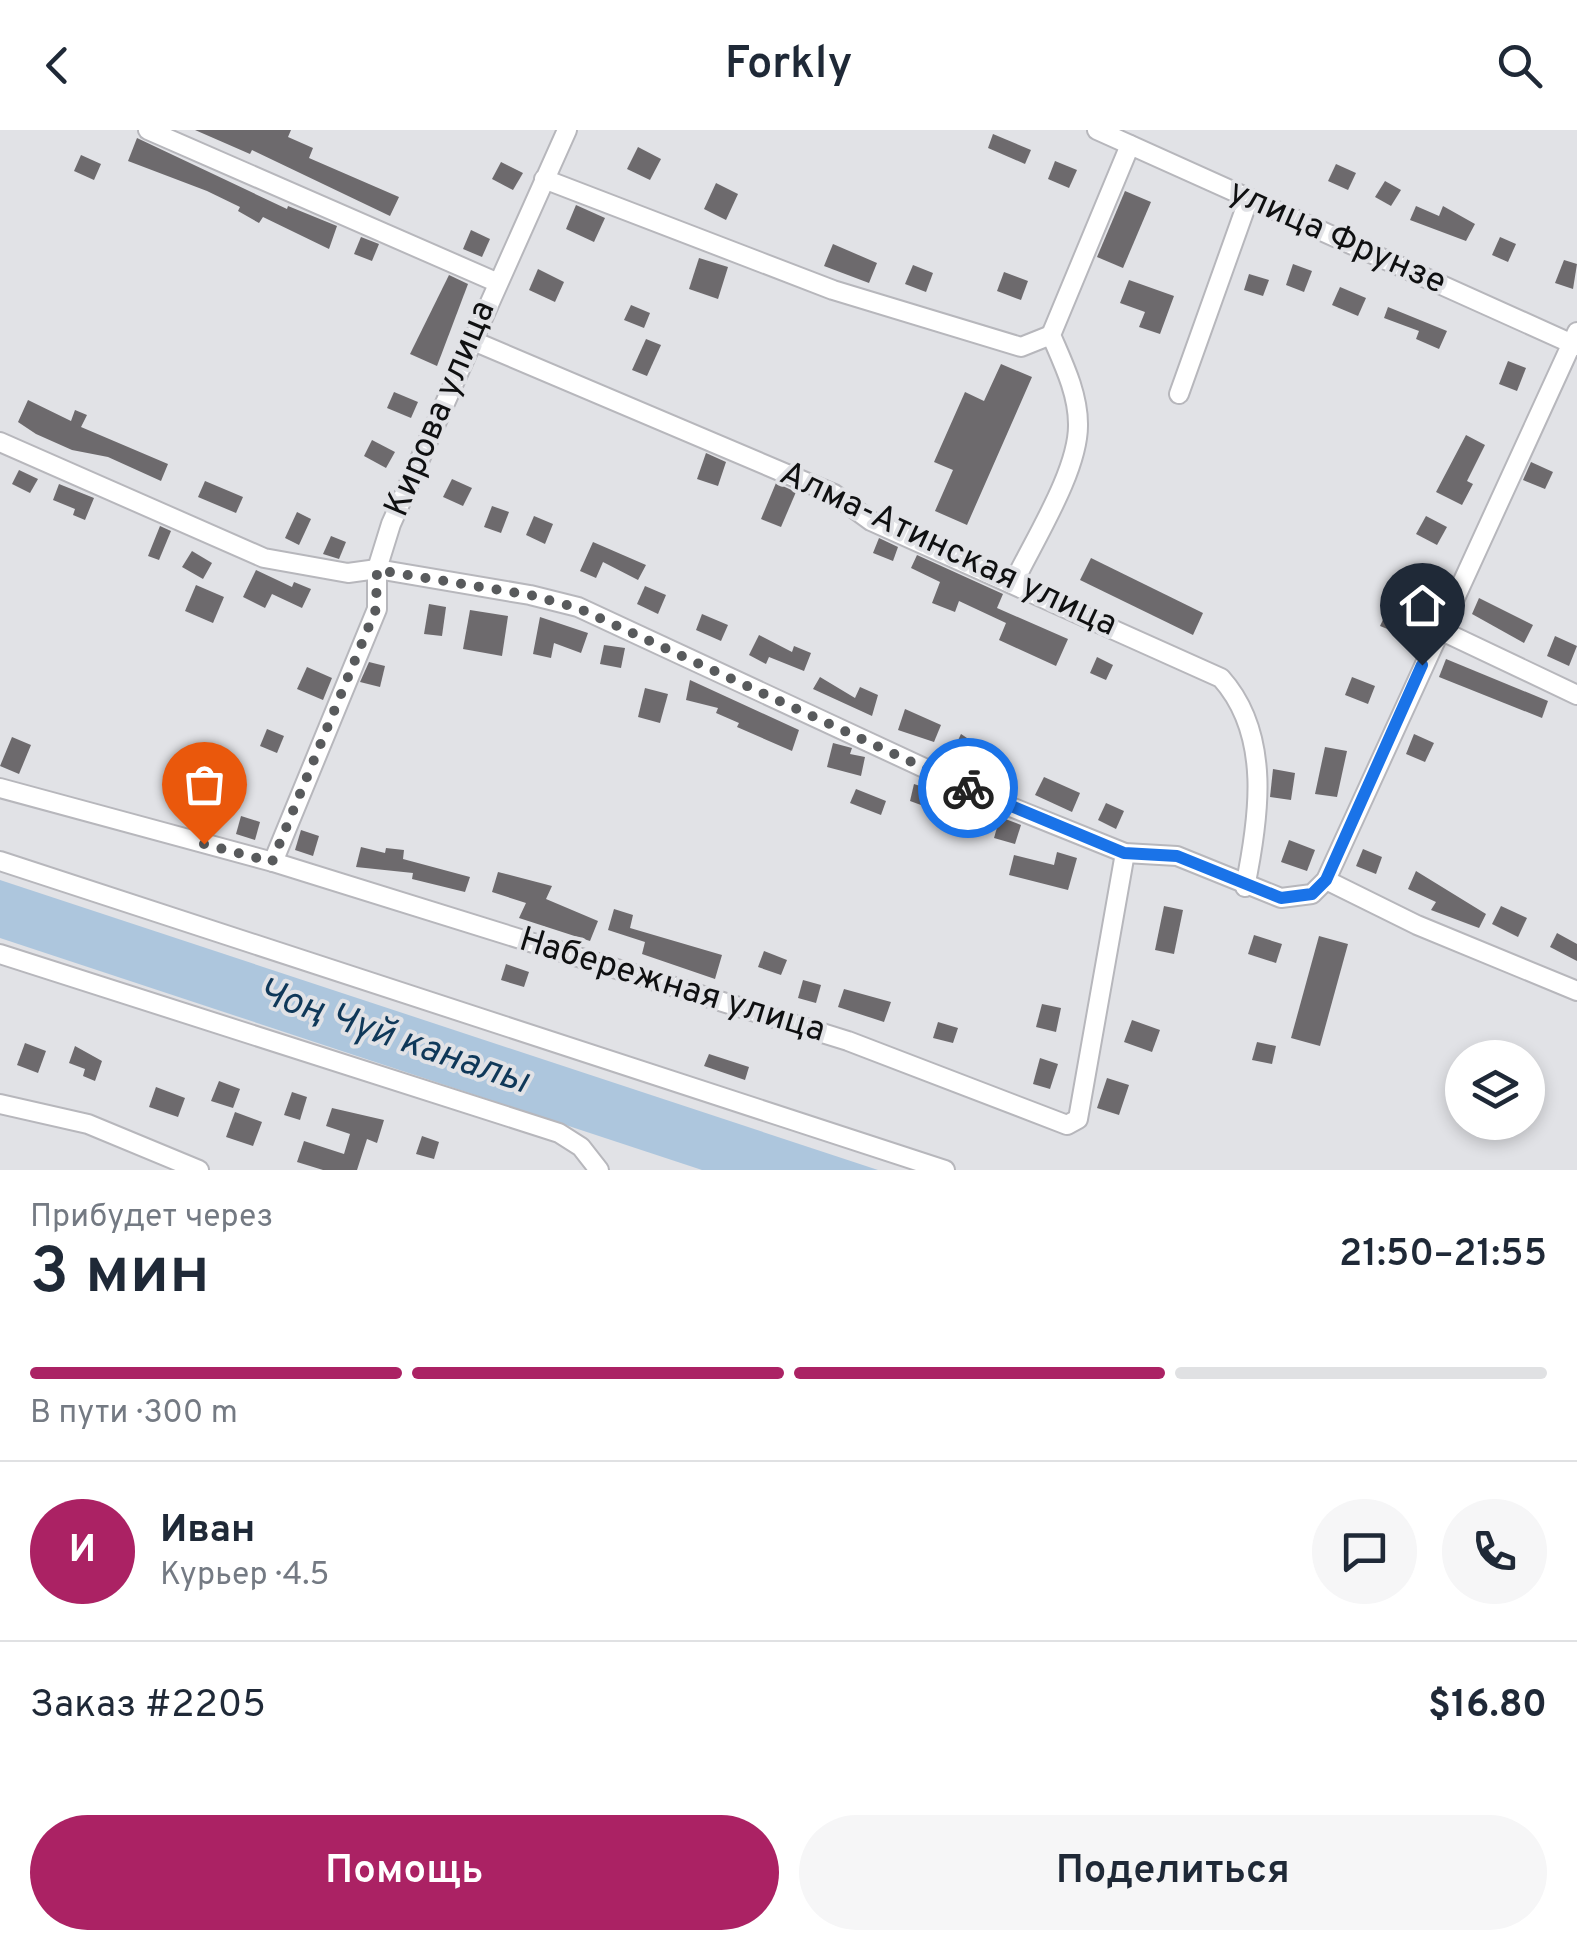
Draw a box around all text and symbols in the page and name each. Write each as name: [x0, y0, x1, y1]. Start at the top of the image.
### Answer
text: Forkly: [725, 37, 852, 94]
icon: back: [30, 38, 85, 93]
icon: search: [1492, 38, 1547, 93]
street label: улица Фрунзе: [1222, 170, 1452, 306]
street label: Кирова улица: [376, 294, 506, 524]
street label: Алма-Атинская улица: [772, 452, 1124, 648]
pin: [1380, 563, 1465, 666]
icon: home: [1395, 578, 1450, 633]
courier: [918, 738, 1018, 838]
pin: [162, 742, 247, 845]
icon: bag: [177, 757, 232, 812]
icon: bike: [941, 761, 996, 816]
street label: Набережная улица: [514, 919, 830, 1053]
water label: Чоң Чүй каналы: [251, 969, 535, 1107]
map controls: [1445, 1040, 1545, 1140]
button: layers: [1445, 1040, 1545, 1140]
text: Прибудет через: [30, 1198, 273, 1238]
text: 21:50–21:55: [1339, 1231, 1547, 1280]
text: 3 мин: [30, 1234, 210, 1316]
text: В пути · 300 m: [30, 1394, 238, 1434]
button: chat: [1312, 1499, 1417, 1604]
button: phone: [1442, 1499, 1547, 1604]
text: Иван: [160, 1507, 255, 1556]
text: И: [69, 1527, 96, 1576]
text: Курьер · 4.5: [160, 1556, 329, 1596]
text: Заказ #2205: [30, 1682, 266, 1731]
text: $16.80: [1428, 1682, 1547, 1731]
button: Помощь: [30, 1815, 779, 1930]
button: Поделиться: [799, 1815, 1547, 1930]

